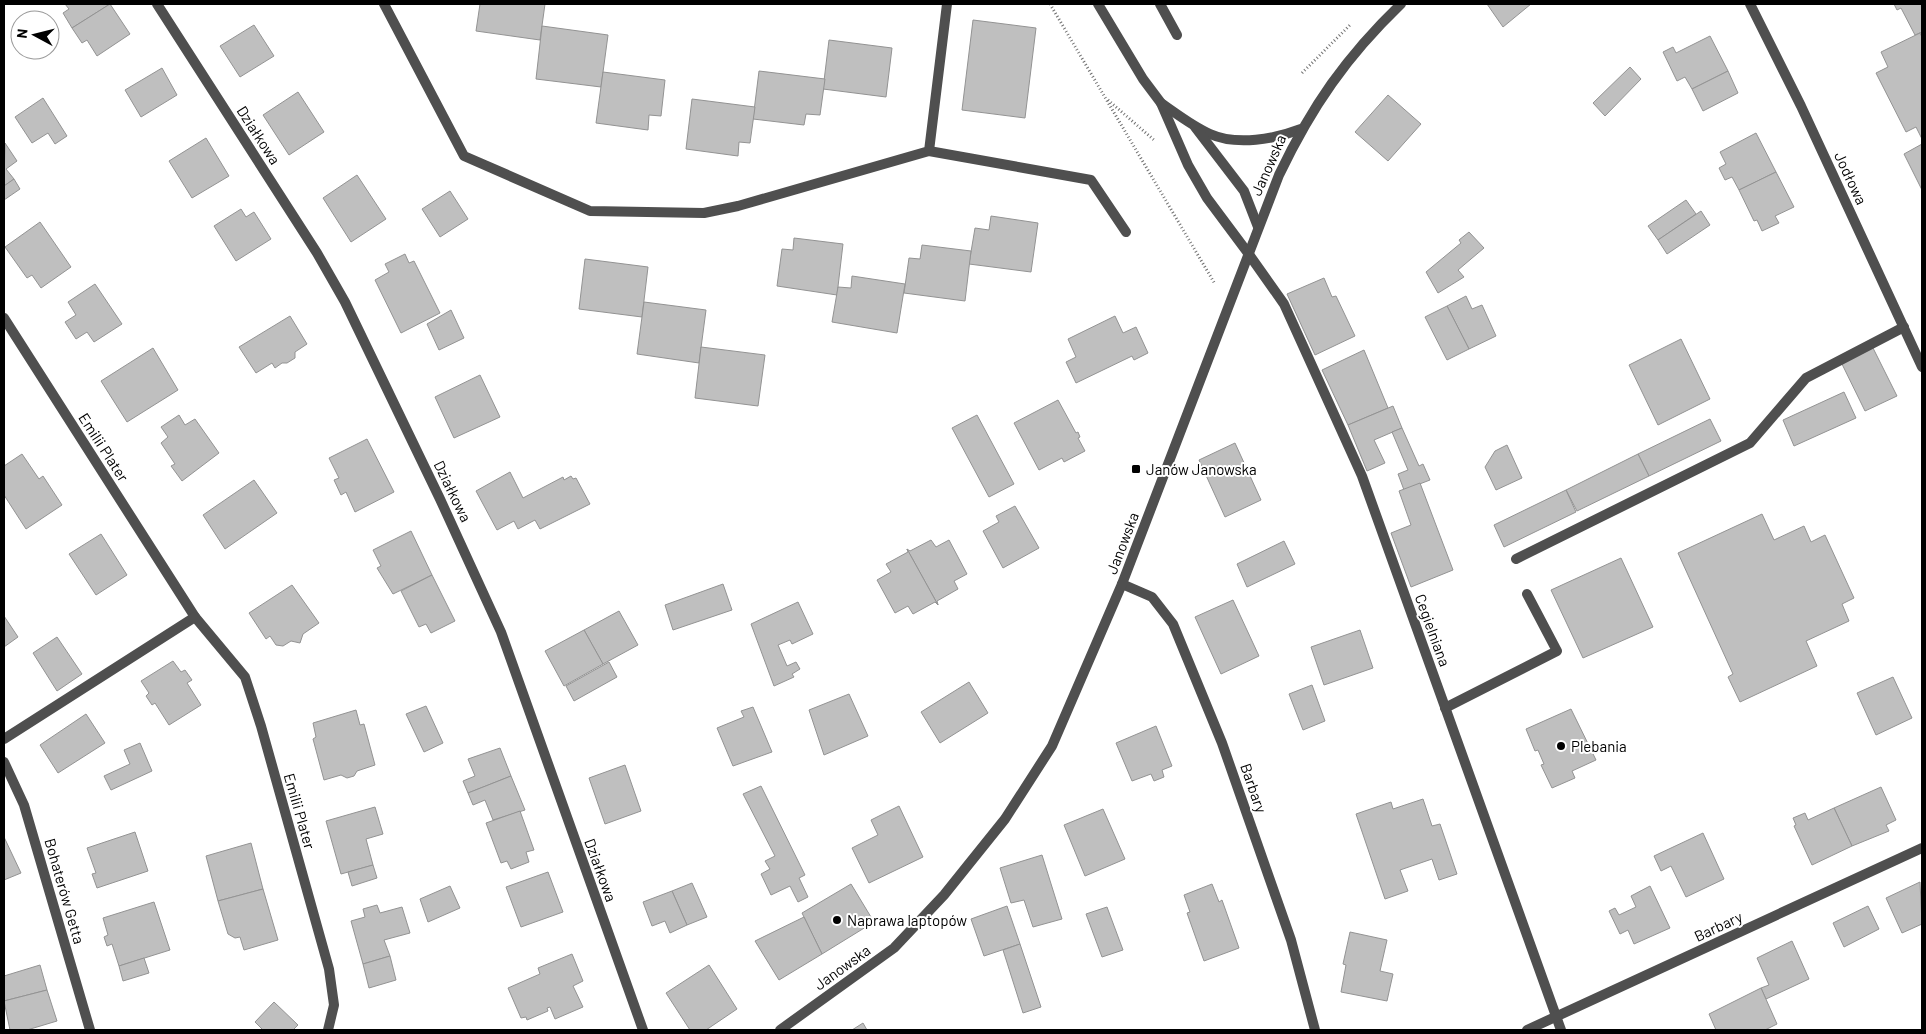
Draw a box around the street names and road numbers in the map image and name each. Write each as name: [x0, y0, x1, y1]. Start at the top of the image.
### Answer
street label: Działkowa: [233, 102, 285, 168]
street label: Janowska: [1247, 132, 1289, 198]
street label: Jodłowa: [1831, 149, 1871, 207]
street label: Emilii Plater: [75, 409, 133, 485]
street label: Działkowa: [430, 457, 476, 525]
street label: Janowska: [1102, 510, 1142, 576]
street label: Cegielniana: [1412, 591, 1454, 669]
street label: Barbary: [1237, 761, 1271, 815]
street label: Emilii Plater: [281, 771, 320, 852]
street label: Bohaterów Getta: [41, 836, 89, 946]
street label: Działkowa: [581, 836, 621, 904]
street label: Barbary: [1691, 907, 1745, 945]
street label: Janowska: [810, 941, 874, 993]

